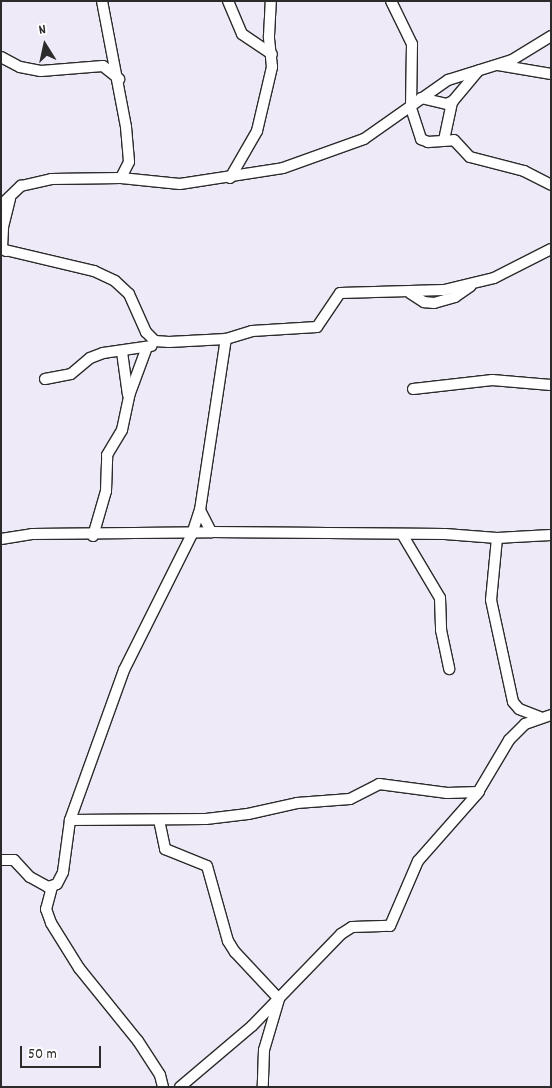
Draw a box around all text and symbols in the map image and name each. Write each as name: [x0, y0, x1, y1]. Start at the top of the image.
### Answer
north arrow: [20, 20, 70, 70]
text: N: [37, 20, 48, 41]
scale bar: [22, 1036, 104, 1068]
text: 50 m: [28, 1044, 57, 1066]

